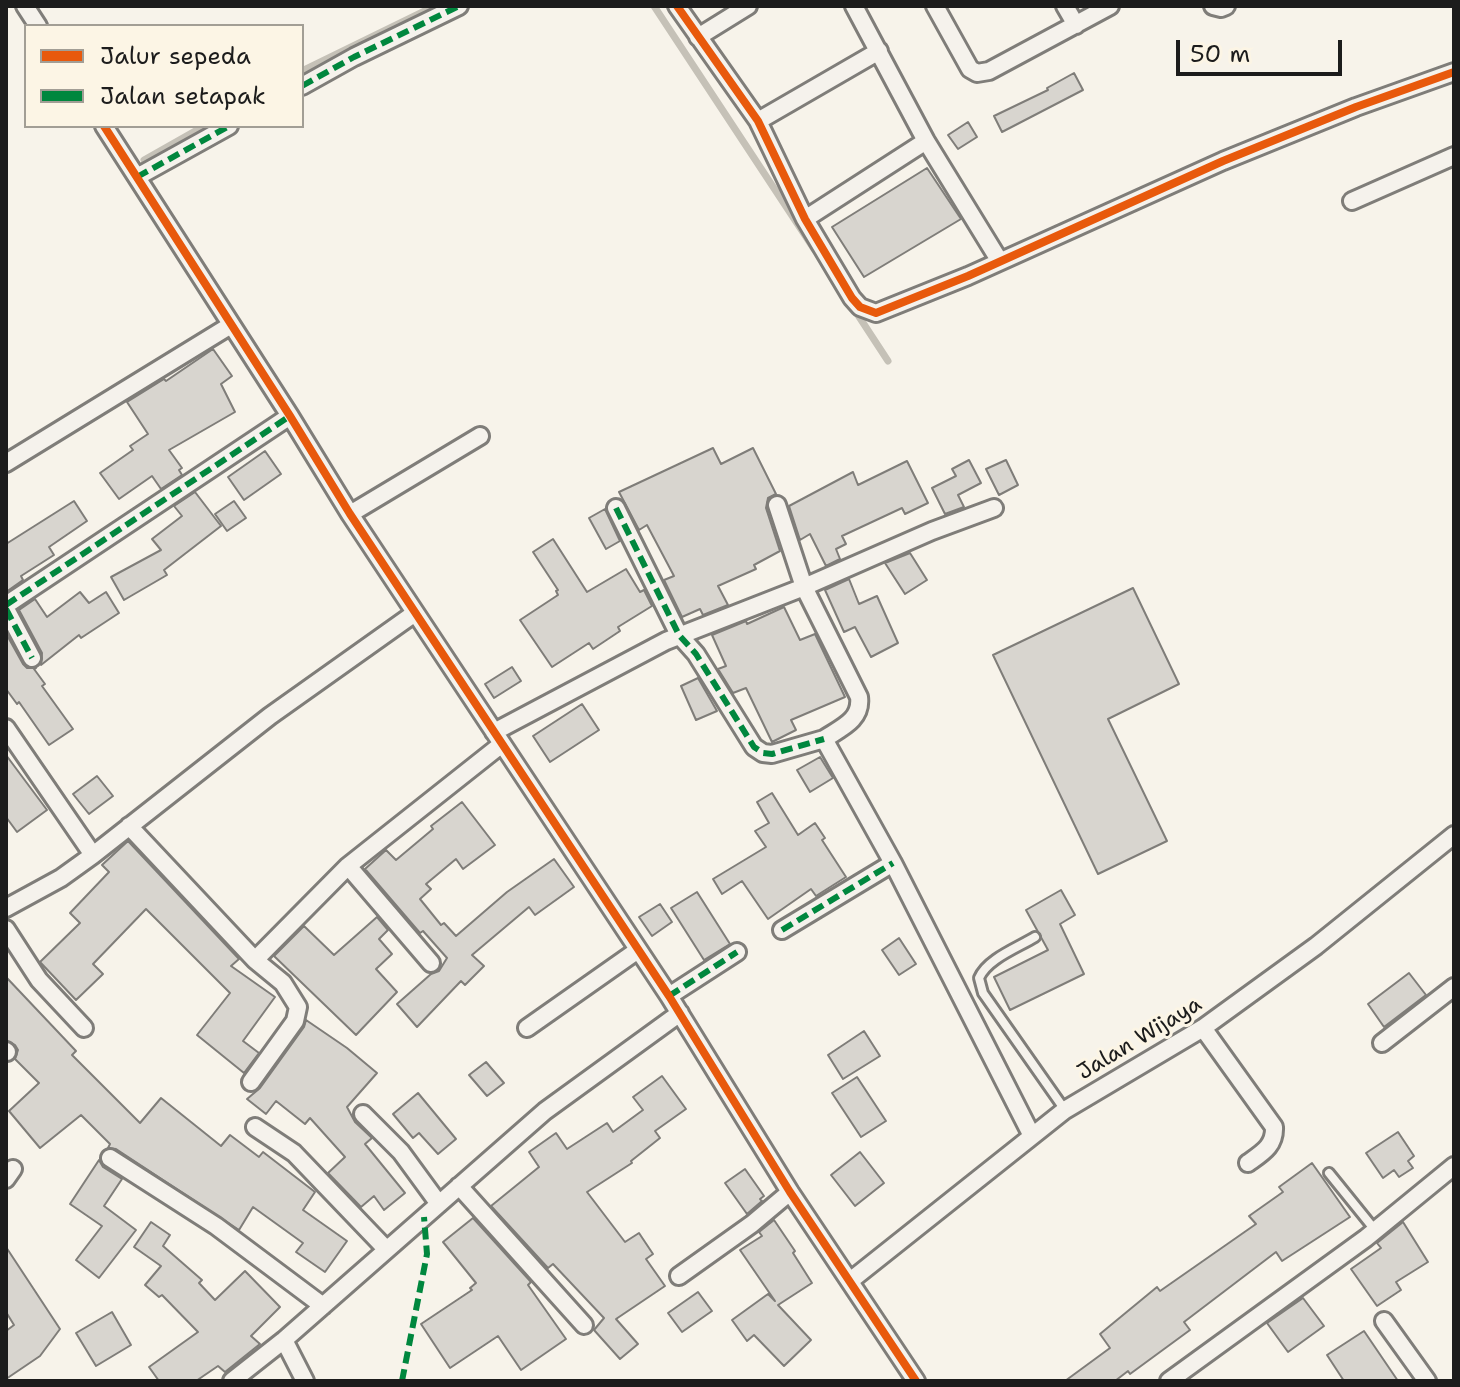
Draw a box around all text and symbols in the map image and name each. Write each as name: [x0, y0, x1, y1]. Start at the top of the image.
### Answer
legend: [24, 24, 304, 128]
scale bar: [1180, 24, 1346, 74]
text: 50 m: [1190, 38, 1250, 70]
text: Jalur sepeda: [100, 40, 251, 72]
text: Jalan setapak: [100, 80, 266, 112]
street label: Jalan Wijaya: [1073, 992, 1207, 1086]

